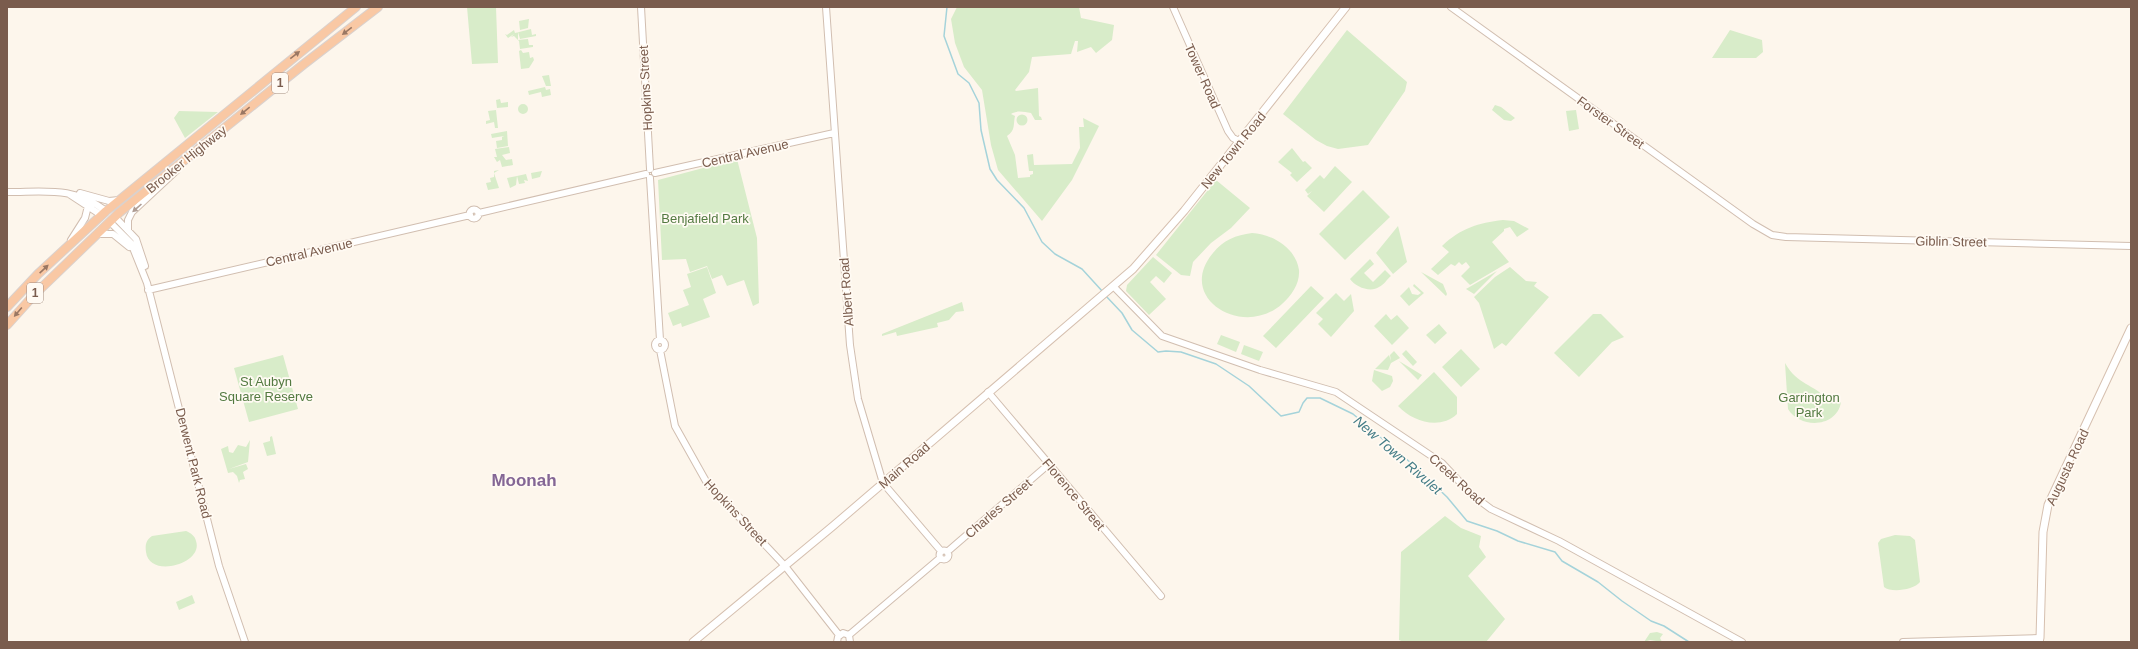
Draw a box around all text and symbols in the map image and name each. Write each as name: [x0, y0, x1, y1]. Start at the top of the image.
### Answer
one-way arrow: [342, 26, 352, 34]
street label: Tower Road: [1182, 41, 1224, 111]
street label: Hopkins Street: [636, 45, 655, 131]
one-way arrow: [290, 51, 301, 59]
road number: 1: [272, 73, 288, 93]
street label: Forster Street: [1574, 93, 1648, 152]
one-way arrow: [240, 107, 250, 116]
street label: New Town Road: [1198, 109, 1269, 192]
street label: Brooker Highway: [143, 122, 230, 196]
street label: Central Avenue: [700, 136, 790, 171]
one-way arrow: [132, 203, 142, 212]
park label: Benjafield Park: [661, 211, 749, 226]
street label: Giblin Street: [1915, 233, 1987, 250]
street label: Central Avenue: [264, 235, 354, 270]
street label: Albert Road: [837, 257, 856, 327]
one-way arrow: [39, 264, 49, 273]
road number: 1: [27, 283, 43, 303]
one-way arrow: [13, 307, 22, 317]
park label: St Aubyn Square Reserve: [219, 374, 313, 404]
park label: Garrington Park: [1778, 390, 1840, 420]
street label: Derwent Park Road: [173, 406, 215, 520]
water label: New Town Rivulet: [1351, 412, 1446, 498]
street label: Augusta Road: [2043, 427, 2092, 508]
street label: Main Road: [876, 439, 933, 492]
street label: Creek Road: [1426, 451, 1487, 508]
street label: Florence Street: [1039, 455, 1108, 533]
district label: Moonah: [491, 471, 557, 490]
street label: Charles Street: [962, 475, 1035, 541]
street label: Hopkins Street: [701, 476, 770, 549]

